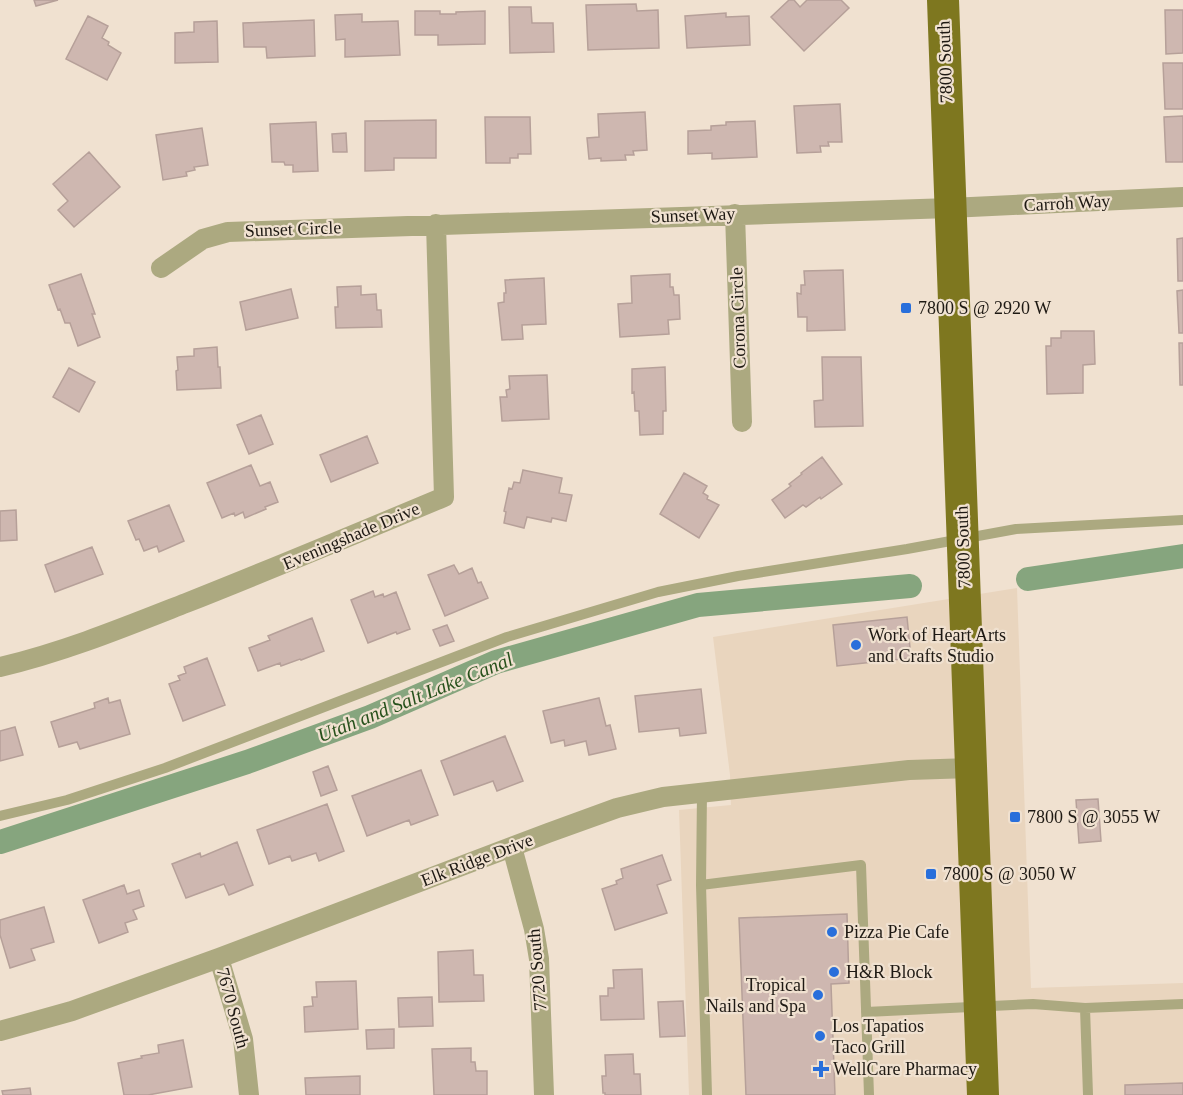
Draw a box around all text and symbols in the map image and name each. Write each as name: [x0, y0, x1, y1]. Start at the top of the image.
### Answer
street label: 7800 South: [934, 20, 956, 104]
street label: Carroh Way: [1023, 191, 1111, 215]
street label: Sunset Way: [650, 204, 736, 226]
street label: Sunset Circle: [244, 217, 342, 241]
street label: Corona Circle: [726, 267, 750, 369]
place label: 7800 S @ 2920 W: [918, 298, 1051, 318]
marker: 7800 S @ 2920 W: [899, 301, 913, 315]
street label: Eveningshade Drive: [280, 498, 422, 574]
street label: 7800 South: [952, 505, 974, 589]
place label: Work of Heart Arts and Crafts Studio: [868, 625, 1006, 666]
marker: Work of Heart Arts and Crafts Studio: [849, 638, 863, 652]
water label: Utah and Salt Lake Canal: [314, 648, 516, 746]
place label: 7800 S @ 3055 W: [1027, 807, 1160, 827]
marker: 7800 S @ 3055 W: [1008, 810, 1022, 824]
street label: Elk Ridge Drive: [418, 830, 536, 890]
place label: 7800 S @ 3050 W: [943, 864, 1076, 884]
marker: 7800 S @ 3050 W: [924, 867, 938, 881]
place label: Pizza Pie Cafe: [844, 922, 949, 942]
marker: Pizza Pie Cafe: [825, 925, 839, 939]
street label: 7720 South: [523, 928, 551, 1012]
place label: H&R Block: [846, 962, 933, 982]
marker: H&R Block: [827, 965, 841, 979]
street label: 7670 South: [213, 966, 253, 1050]
place label: Tropical Nails and Spa: [706, 975, 806, 1016]
marker: Tropical Nails and Spa: [811, 988, 825, 1002]
place label: Los Tapatios Taco Grill: [832, 1016, 924, 1057]
marker: Los Tapatios Taco Grill: [813, 1029, 827, 1043]
place label: WellCare Pharmacy: [833, 1059, 977, 1079]
marker: WellCare Pharmacy: [814, 1062, 828, 1076]

